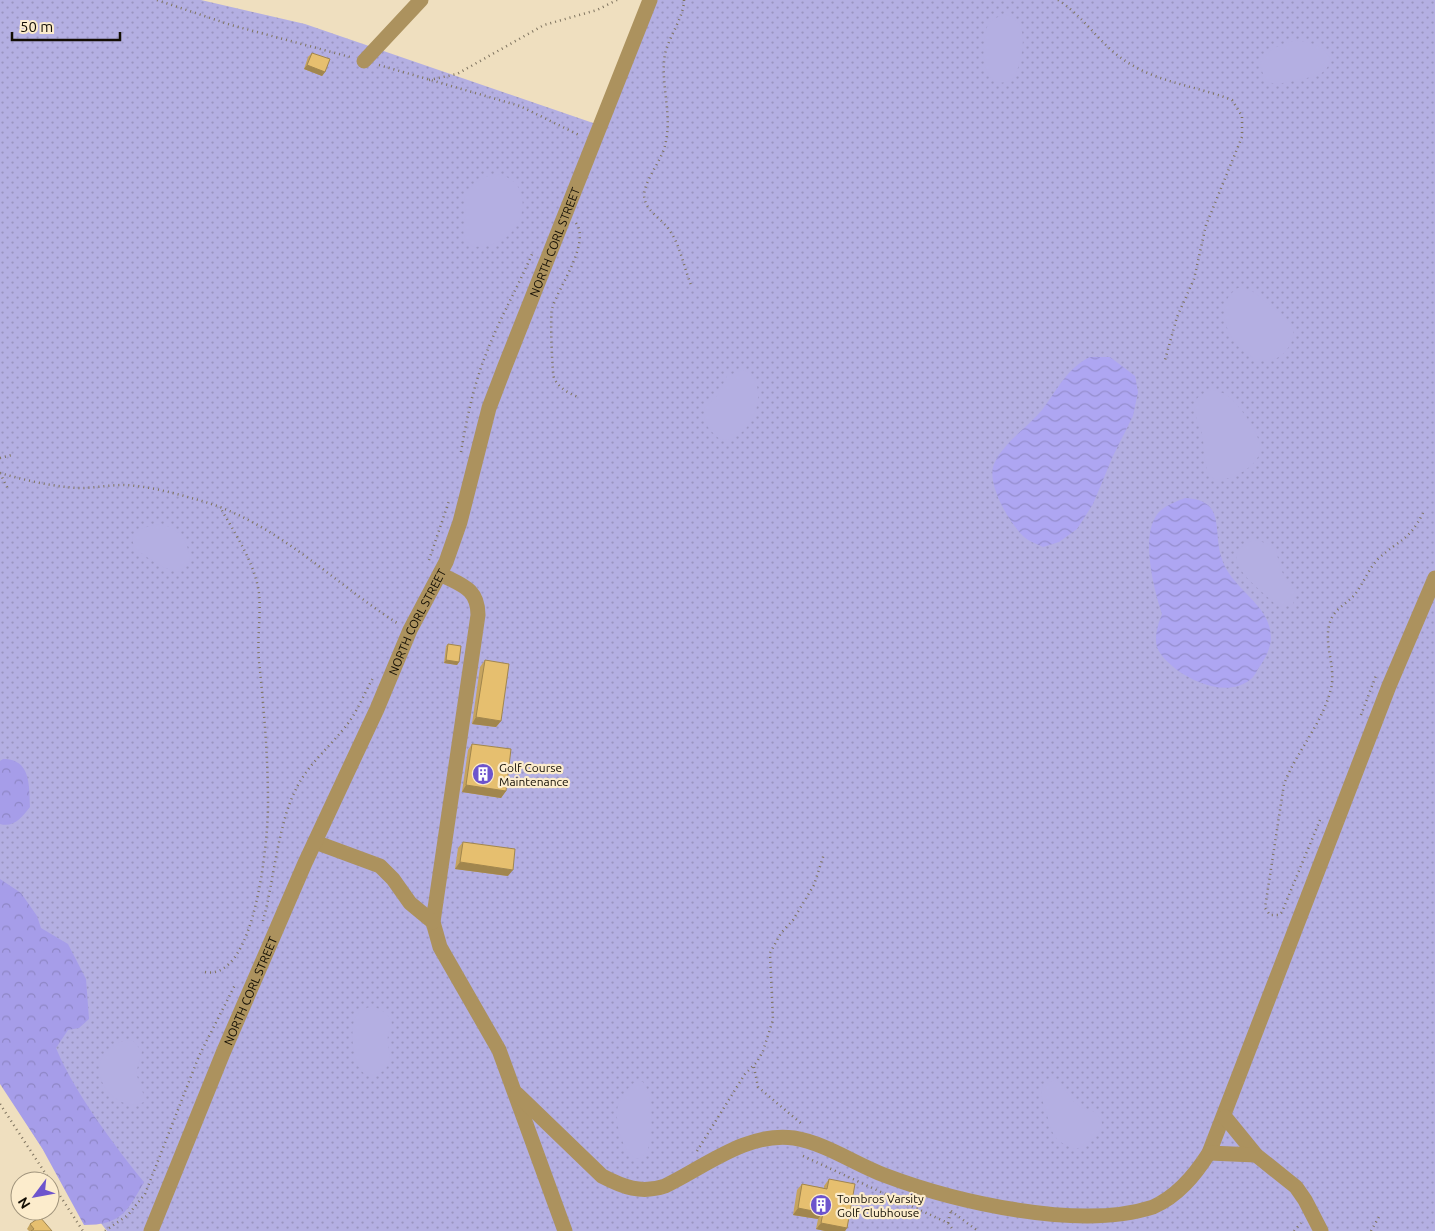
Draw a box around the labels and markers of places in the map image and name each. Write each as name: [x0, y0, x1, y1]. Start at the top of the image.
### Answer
place label: Golf Course Maintenance: [499, 761, 569, 788]
building icon: Golf Course Maintenance: [471, 762, 495, 786]
place label: Tombros Varsity Golf Clubhouse: [837, 1192, 924, 1219]
building icon: Tombros Varsity Golf Clubhouse: [809, 1193, 833, 1217]

